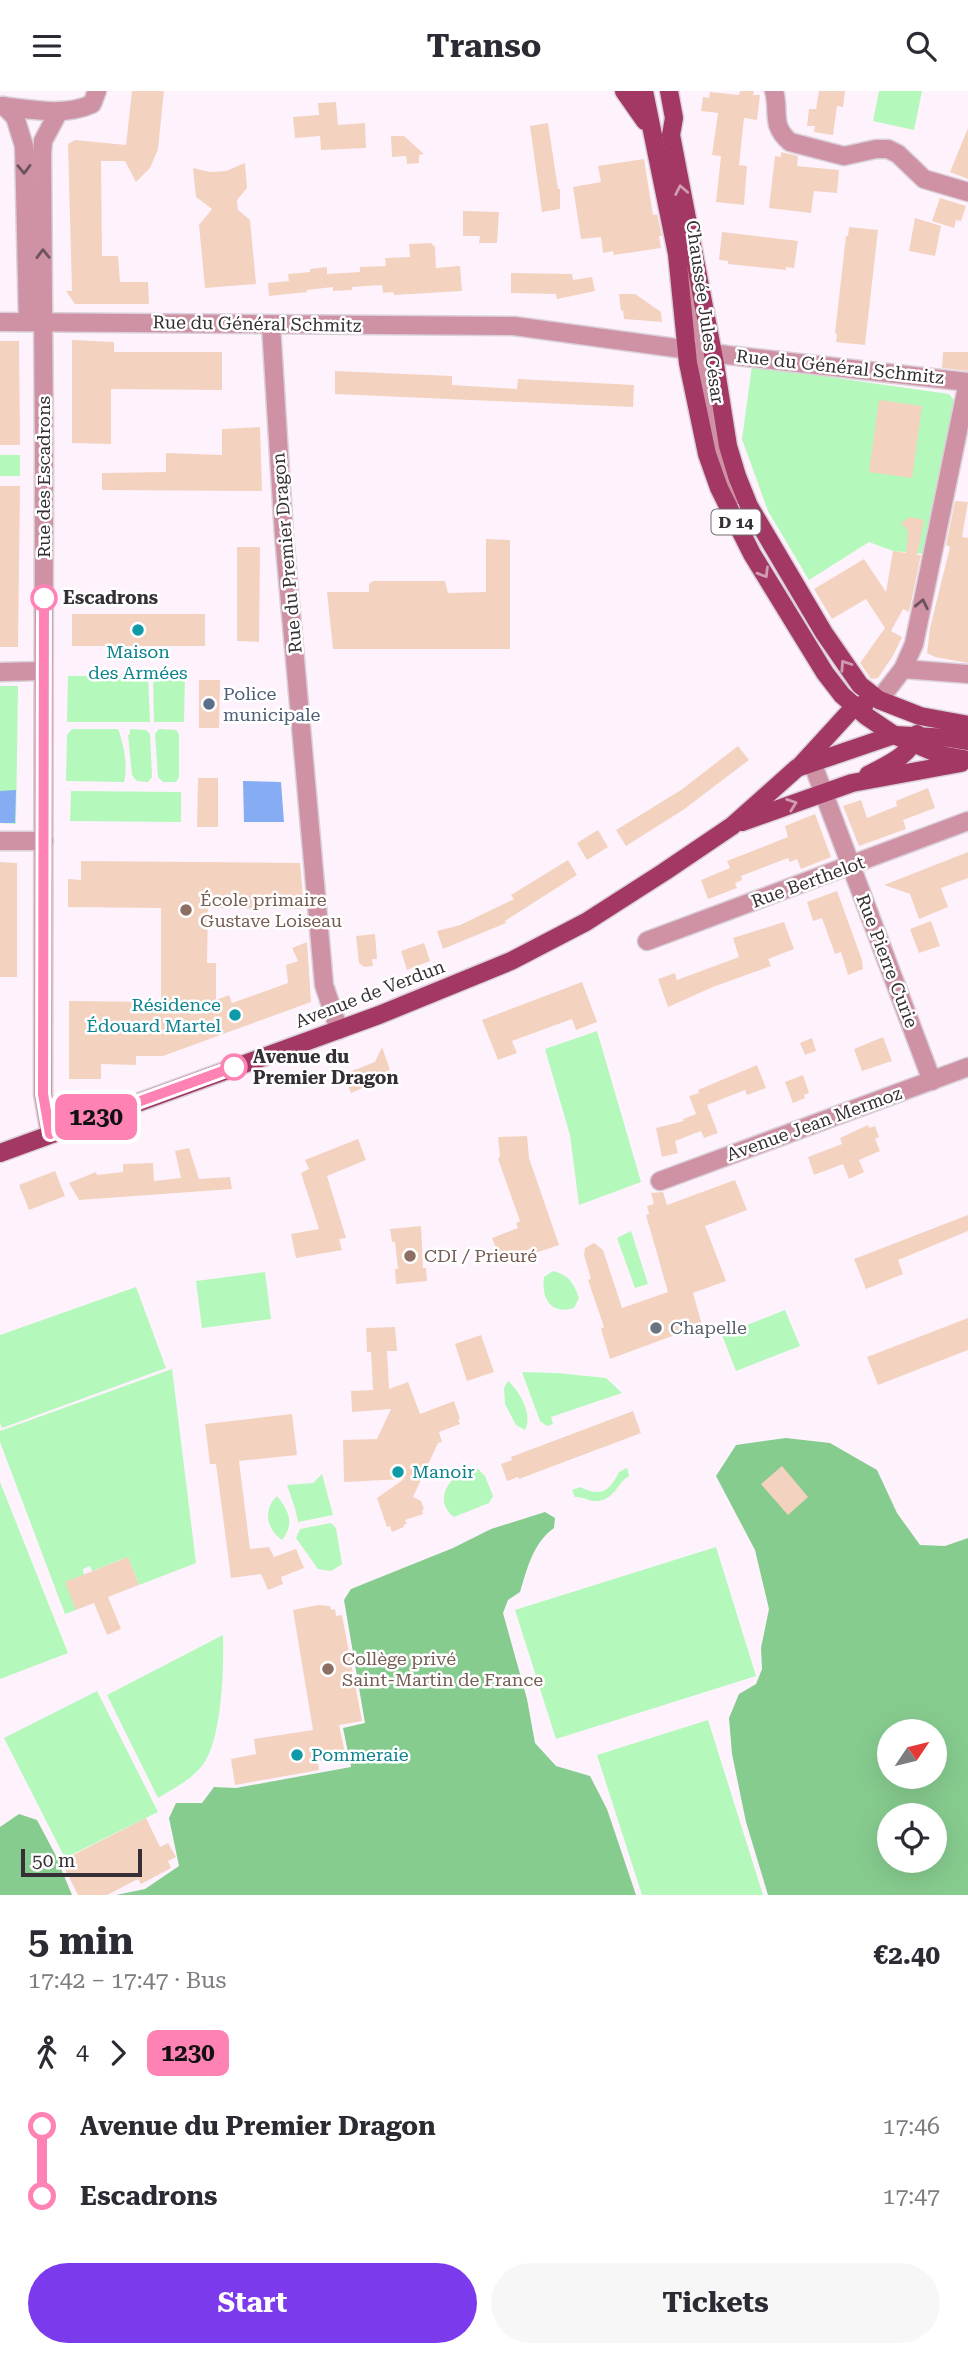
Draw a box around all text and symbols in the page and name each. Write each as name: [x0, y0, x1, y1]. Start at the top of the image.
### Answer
icon: menu: [28, 27, 66, 65]
text: Transo: [427, 27, 541, 65]
icon: search: [902, 27, 940, 65]
one-way arrow: [16, 164, 32, 174]
one-way arrow: [675, 184, 690, 196]
street label: Chaussée Jules César: [682, 219, 729, 405]
one-way arrow: [35, 248, 51, 259]
street label: Rue du Général Schmitz: [153, 311, 362, 336]
street label: Rue du Général Schmitz: [735, 345, 945, 388]
street label: Rue des Escadrons: [33, 396, 54, 558]
street label: Rue du Premier Dragon: [267, 452, 306, 654]
road number: D 14: [712, 509, 760, 535]
one-way arrow: [755, 565, 768, 578]
marker: Escadrons: [31, 585, 57, 611]
place label: Escadrons: [63, 587, 158, 608]
one-way arrow: [914, 598, 929, 610]
marker: Maison des Armées: [130, 622, 146, 638]
place label: Maison des Armées: [88, 641, 188, 683]
one-way arrow: [840, 659, 853, 672]
place label: Police municipale: [223, 683, 321, 725]
marker: Police municipale: [201, 696, 217, 712]
one-way arrow: [786, 798, 798, 812]
street label: Rue Berthelot: [748, 851, 868, 912]
place label: École primaire Gustave Loiseau: [200, 889, 342, 931]
street label: Rue Pierre Curie: [852, 891, 923, 1031]
marker: École primaire Gustave Loiseau: [178, 902, 194, 918]
street label: Avenue de Verdun: [292, 955, 448, 1032]
place label: Résidence Édouard Martel: [86, 994, 221, 1036]
marker: Résidence Édouard Martel: [227, 1007, 243, 1023]
place label: Avenue du Premier Dragon: [253, 1046, 399, 1088]
marker: Avenue du Premier Dragon: [221, 1054, 247, 1080]
street label: Avenue Jean Mermoz: [723, 1082, 905, 1165]
line badge: 1230: [47, 1094, 145, 1140]
text: 1230: [69, 1103, 123, 1131]
place label: CDI / Prieuré: [424, 1245, 537, 1266]
marker: CDI / Prieuré: [402, 1248, 418, 1264]
place label: Chapelle: [670, 1317, 747, 1338]
marker: Chapelle: [648, 1320, 664, 1336]
place label: Manoir: [412, 1461, 475, 1482]
marker: Manoir: [390, 1464, 406, 1480]
place label: Collège privé Saint-Martin de France: [342, 1648, 543, 1690]
marker: Collège privé Saint-Martin de France: [320, 1661, 336, 1677]
north arrow: [877, 1719, 947, 1789]
map controls: [877, 1719, 947, 1873]
place label: Pommeraie: [311, 1744, 409, 1765]
marker: Pommeraie: [289, 1747, 305, 1763]
button: locate: [877, 1803, 947, 1873]
scale bar: [21, 1846, 142, 1878]
text: 50 m: [32, 1849, 75, 1872]
text: 5 min: [28, 1919, 134, 1963]
text: €2.40: [874, 1940, 940, 1970]
text: 17:42 – 17:47 · Bus: [28, 1967, 226, 1994]
icon: walk: [28, 2034, 66, 2072]
icon: forward: [99, 2034, 137, 2072]
text: 4: [76, 2039, 89, 2066]
text: 1230: [161, 2039, 215, 2067]
text: Avenue du Premier Dragon: [80, 2111, 436, 2141]
text: 17:46: [883, 2113, 940, 2140]
text: Escadrons: [80, 2181, 217, 2211]
text: 17:47: [883, 2183, 940, 2210]
button: Start: [28, 2263, 477, 2343]
button: Tickets: [491, 2263, 940, 2343]

